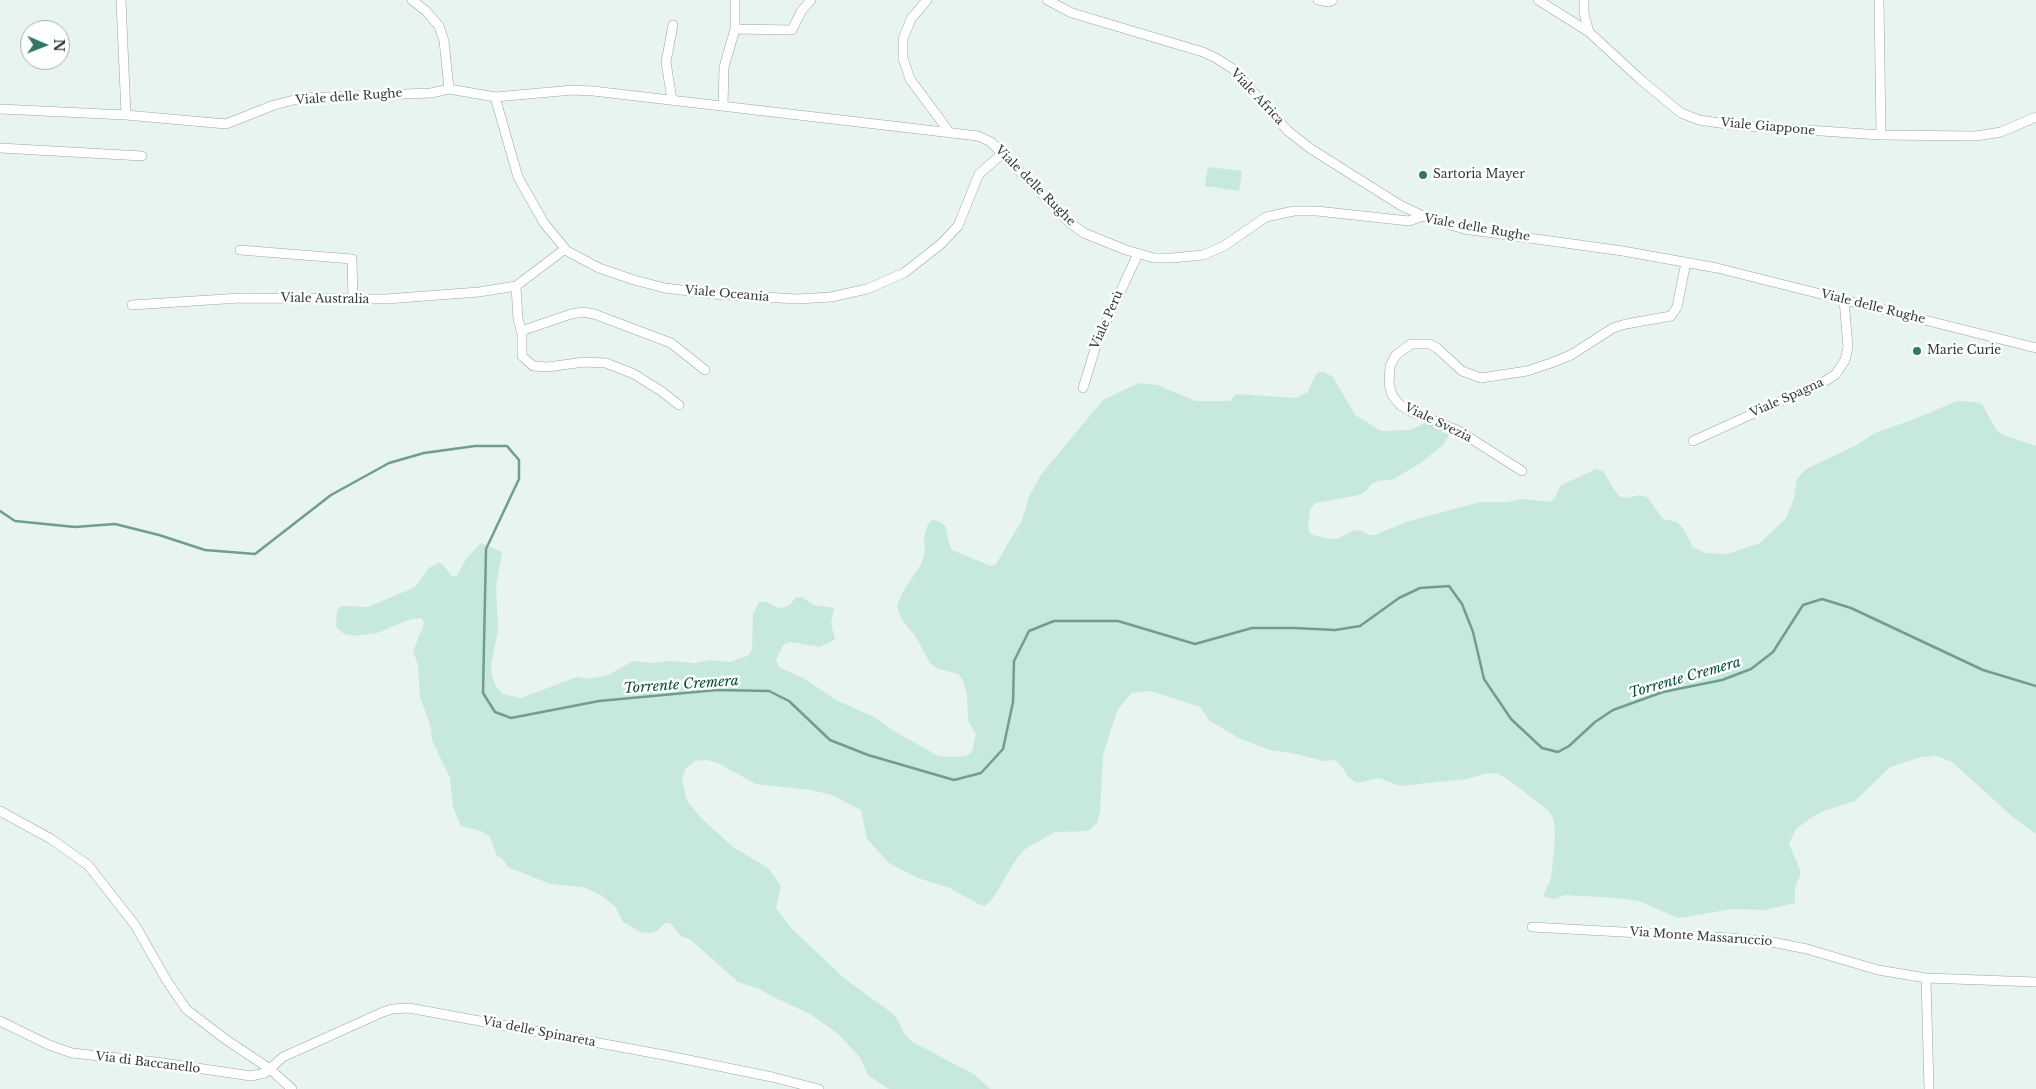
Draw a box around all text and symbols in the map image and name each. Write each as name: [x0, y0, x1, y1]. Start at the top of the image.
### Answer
north arrow: [20, 20, 70, 70]
text: N: [50, 38, 68, 52]
street label: Viale Africa: [1227, 66, 1287, 128]
street label: Viale delle Rughe: [295, 86, 403, 108]
street label: Viale Giappone: [1720, 116, 1816, 138]
street label: Viale delle Rughe: [992, 143, 1078, 229]
place label: Sartoria Mayer: [1433, 168, 1525, 182]
marker: Sartoria Mayer: [1417, 169, 1429, 181]
street label: Viale delle Rughe: [1423, 212, 1531, 244]
street label: Viale Oceania: [684, 283, 770, 305]
street label: Viale delle Rughe: [1819, 287, 1927, 327]
street label: Viale Perù: [1088, 288, 1126, 352]
street label: Viale Australia: [281, 291, 369, 307]
place label: Marie Curie: [1927, 344, 2001, 358]
marker: Marie Curie: [1911, 345, 1923, 357]
street label: Viale Spagna: [1748, 375, 1826, 421]
street label: Viale Svezia: [1402, 401, 1474, 445]
water label: Torrente Cremera: [1627, 654, 1743, 702]
water label: Torrente Cremera: [623, 673, 739, 697]
street label: Via Monte Massaruccio: [1629, 925, 1773, 949]
street label: Via delle Spinareta: [481, 1014, 597, 1050]
street label: Via di Baccanello: [95, 1049, 201, 1077]

